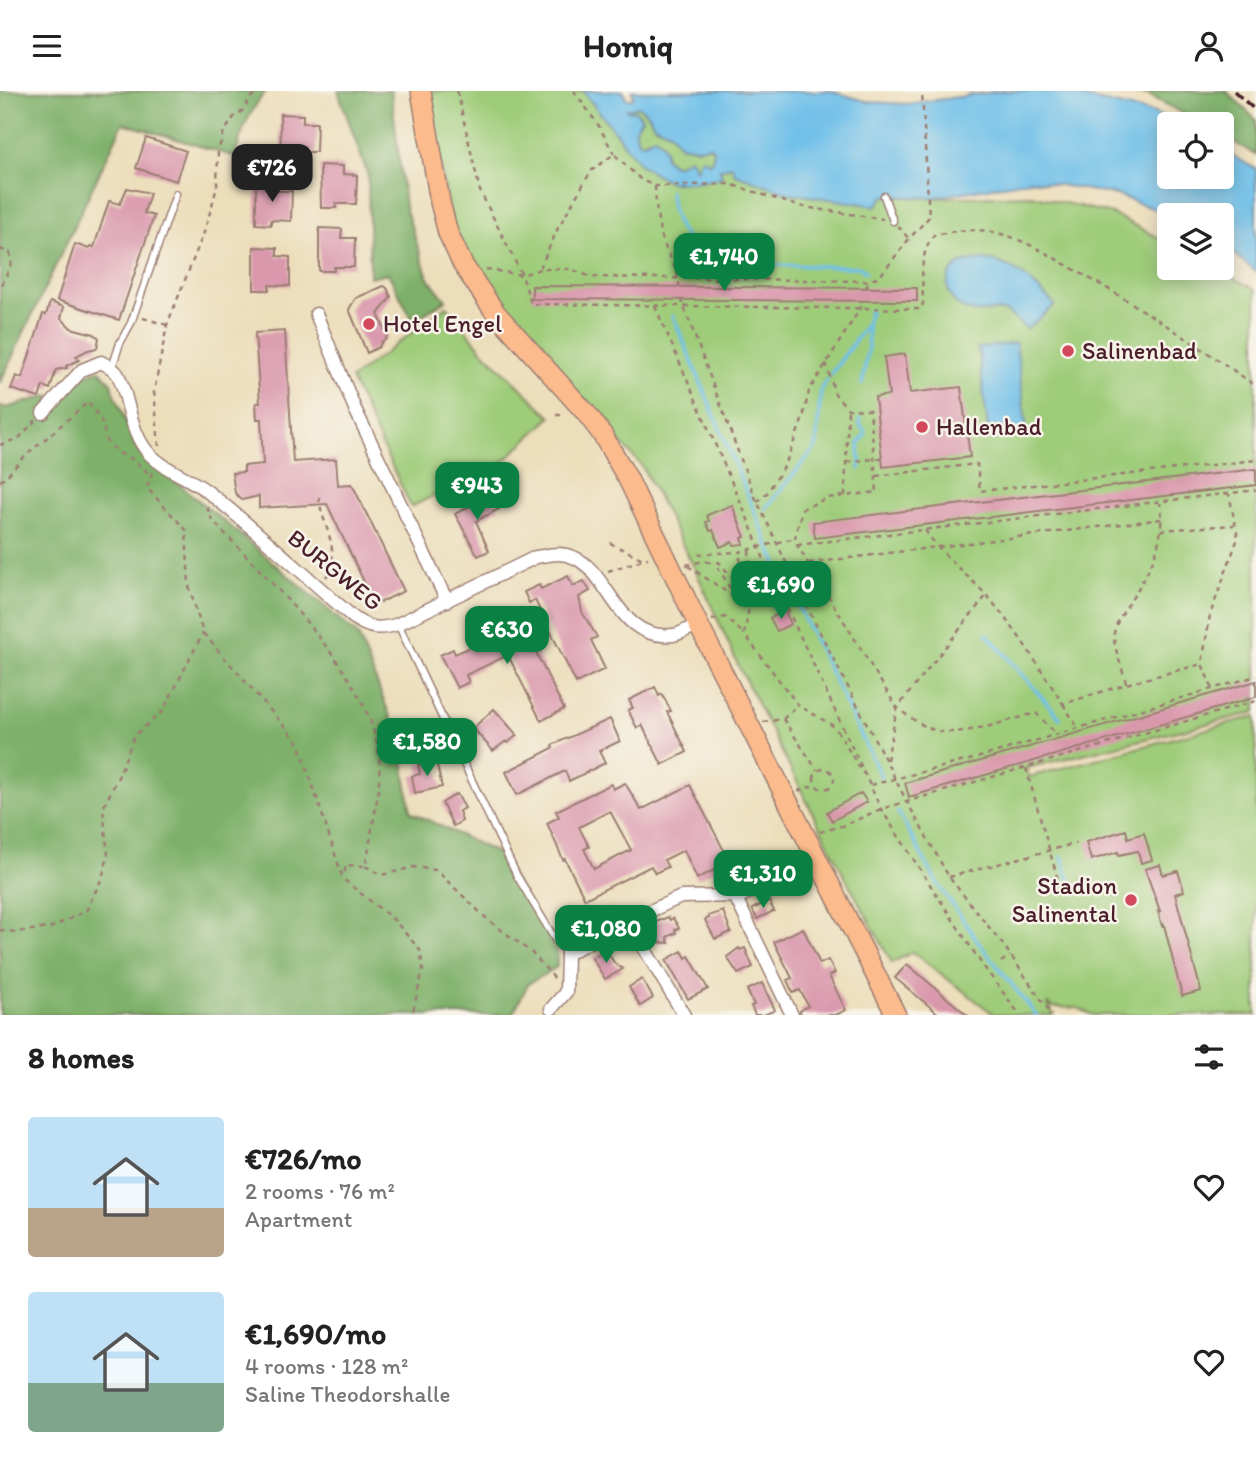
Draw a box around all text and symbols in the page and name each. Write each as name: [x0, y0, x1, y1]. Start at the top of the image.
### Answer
icon: menu: [28, 27, 66, 65]
text: Homiq: [583, 27, 673, 65]
icon: person: [1190, 27, 1228, 65]
map controls: [1157, 112, 1234, 280]
button: locate: [1157, 112, 1234, 189]
pin: €726: [231, 145, 313, 204]
text: €726: [248, 153, 296, 181]
button: layers: [1157, 203, 1234, 280]
pin: €1,740: [667, 233, 781, 293]
text: €1,740: [690, 242, 758, 270]
place label: Hotel Engel: [383, 309, 502, 338]
marker: Hotel Engel: [361, 316, 377, 332]
place label: Salinenbad: [1082, 336, 1197, 365]
marker: Salinenbad: [1060, 343, 1076, 359]
place label: Hallenbad: [936, 412, 1042, 441]
marker: Hallenbad: [914, 419, 930, 435]
pin: €943: [436, 463, 518, 522]
text: €943: [451, 471, 503, 499]
street label: BURGWEG: [282, 523, 389, 617]
pin: €1,690: [724, 561, 838, 621]
text: €1,690: [747, 570, 815, 598]
pin: €630: [466, 607, 548, 666]
text: €630: [481, 615, 533, 643]
pin: €1,580: [370, 719, 484, 778]
text: €1,580: [393, 727, 461, 755]
pin: €1,310: [706, 851, 820, 910]
text: €1,310: [730, 859, 796, 887]
place label: Stadion Salinental: [1012, 871, 1117, 928]
marker: Stadion Salinental: [1123, 892, 1139, 908]
pin: €1,080: [549, 905, 663, 965]
text: €1,080: [571, 914, 641, 942]
icon: filters: [1190, 1038, 1228, 1076]
text: 8 homes: [28, 1039, 135, 1076]
text: €726/mo: [245, 1140, 362, 1177]
icon: home: [84, 1145, 168, 1229]
icon: heart: [1190, 1168, 1228, 1206]
text: 2 rooms · 76 m²: [245, 1177, 395, 1205]
text: Apartment: [245, 1205, 352, 1233]
text: €1,690/mo: [245, 1315, 386, 1352]
icon: home: [84, 1320, 168, 1404]
icon: heart: [1190, 1343, 1228, 1381]
text: 4 rooms · 128 m²: [245, 1352, 408, 1380]
text: Saline Theodorshalle: [245, 1380, 450, 1408]

